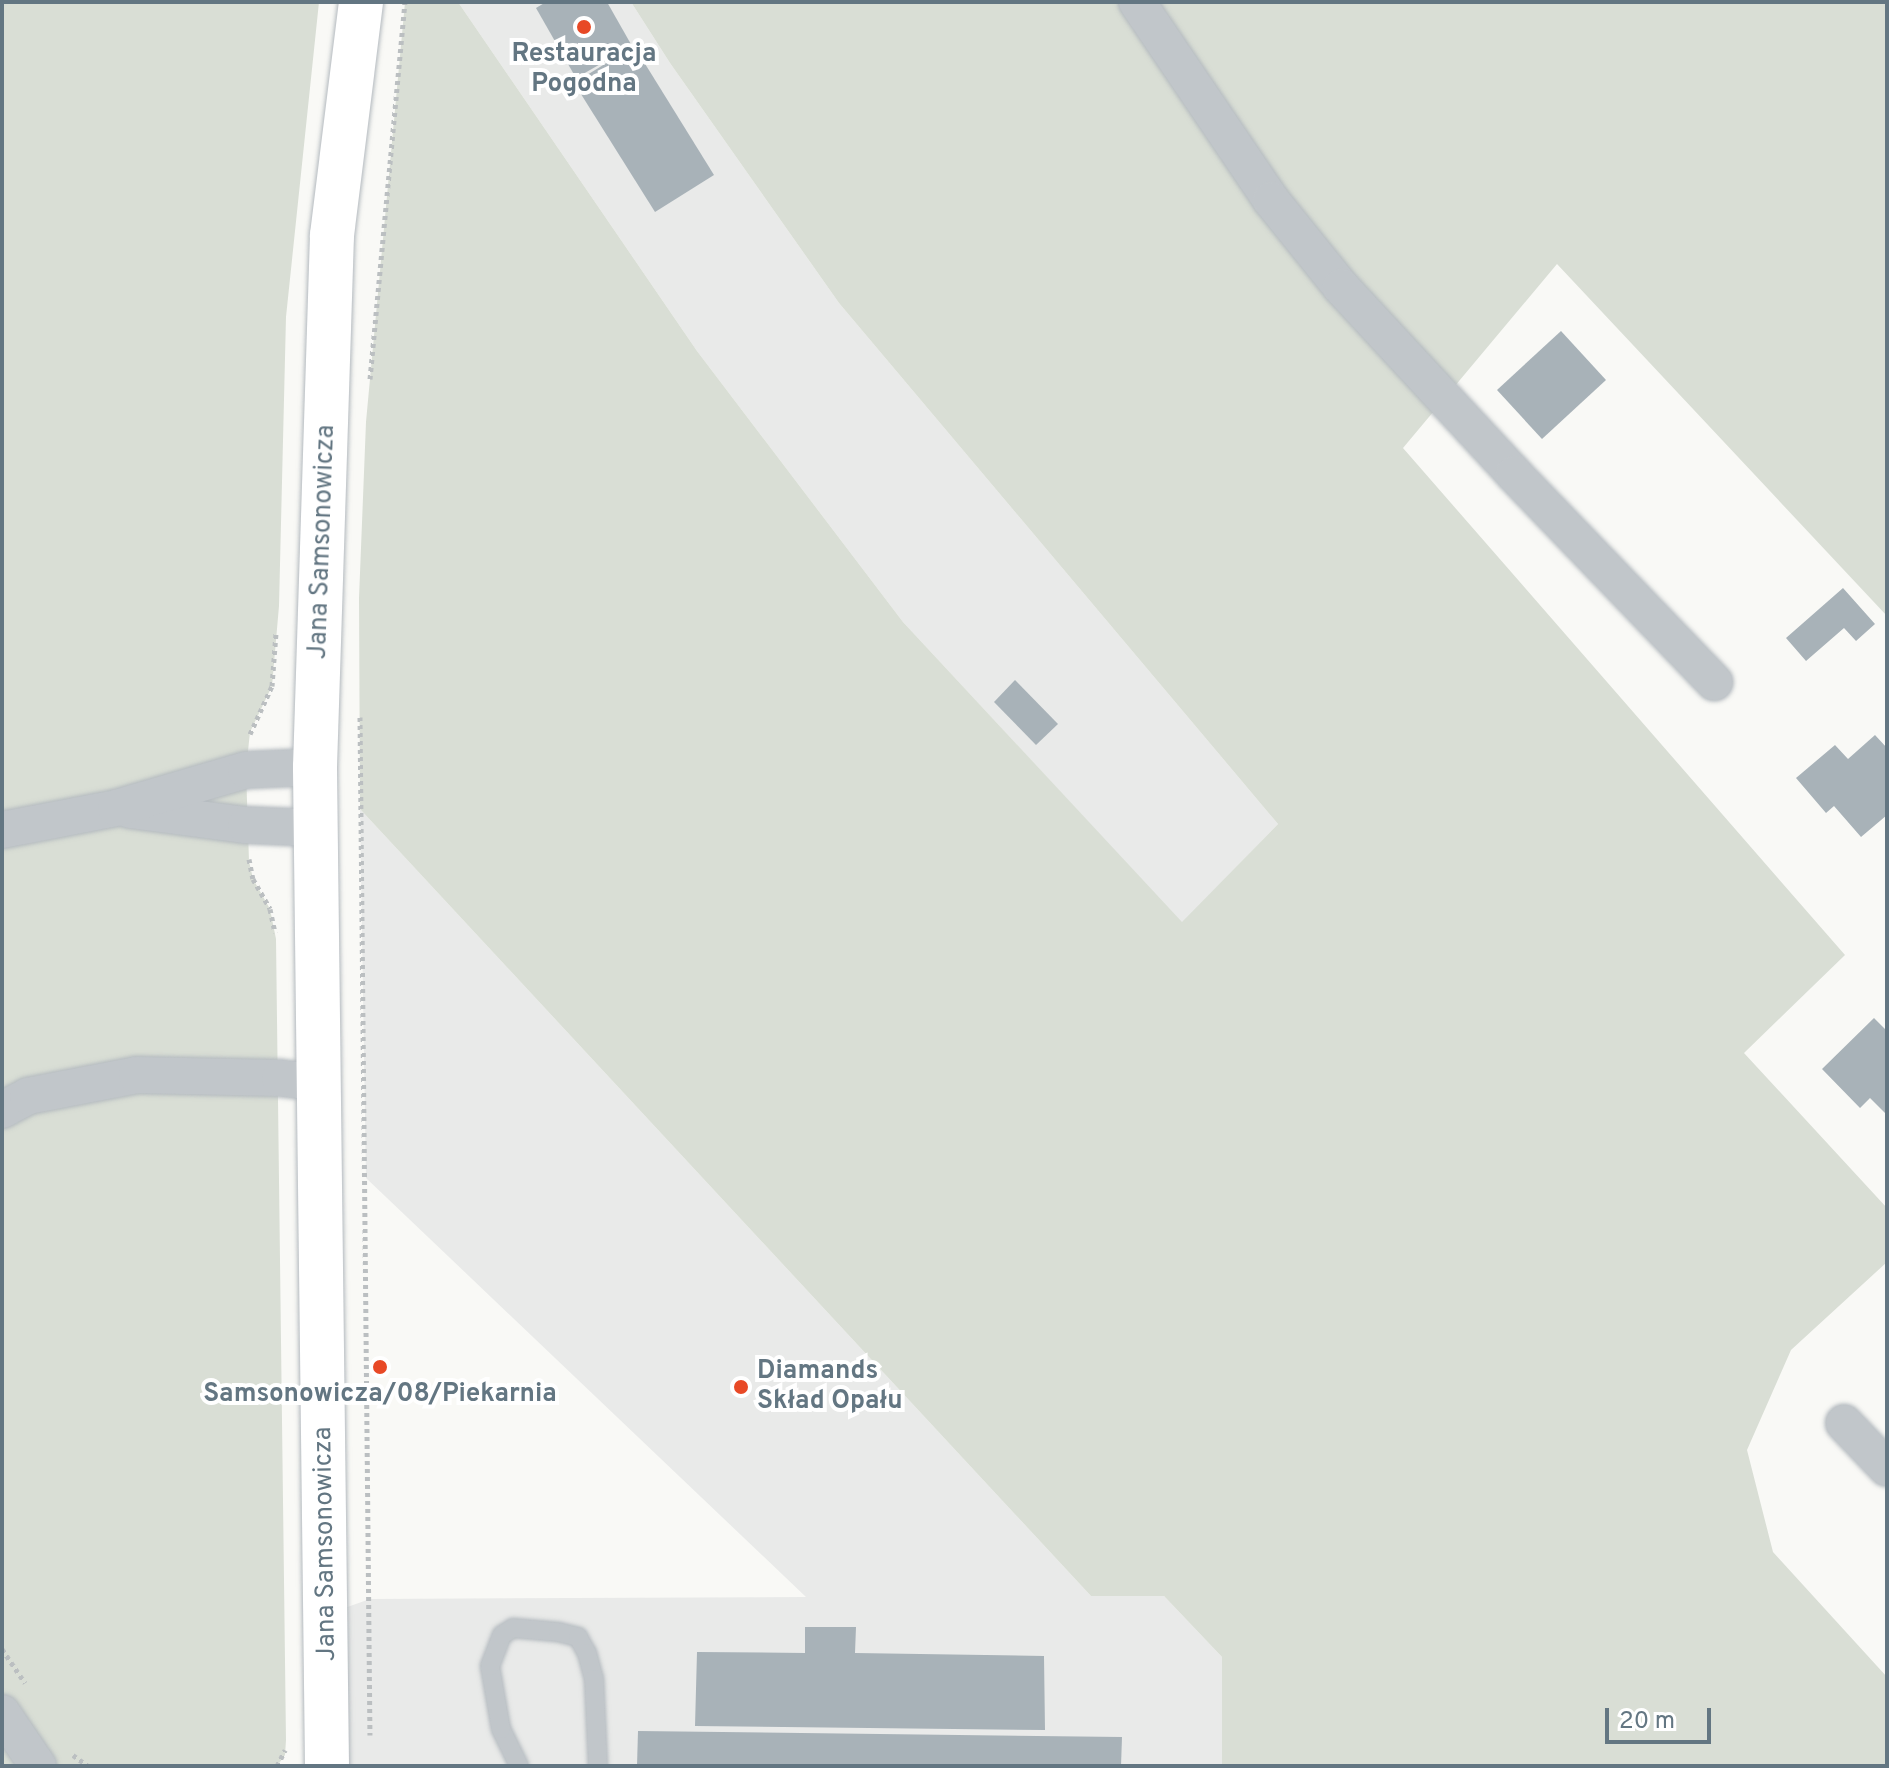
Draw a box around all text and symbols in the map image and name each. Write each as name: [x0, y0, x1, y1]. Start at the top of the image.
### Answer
marker: Restauracja Pogodna: [575, 18, 593, 36]
place label: Restauracja Pogodna: [512, 39, 656, 100]
street label: Jana Samsonowicza: [303, 424, 343, 660]
place label: Diamands Skład Opału: [757, 1356, 903, 1418]
marker: Samsonowicza/08/Piekarnia: [371, 1358, 389, 1376]
marker: Diamands Skład Opału: [732, 1378, 750, 1396]
place label: Samsonowicza/08/Piekarnia: [203, 1379, 557, 1411]
street label: Jana Samsonowicza: [308, 1426, 344, 1662]
scale bar: [1609, 1692, 1715, 1742]
text: 20 m: [1619, 1707, 1675, 1737]

